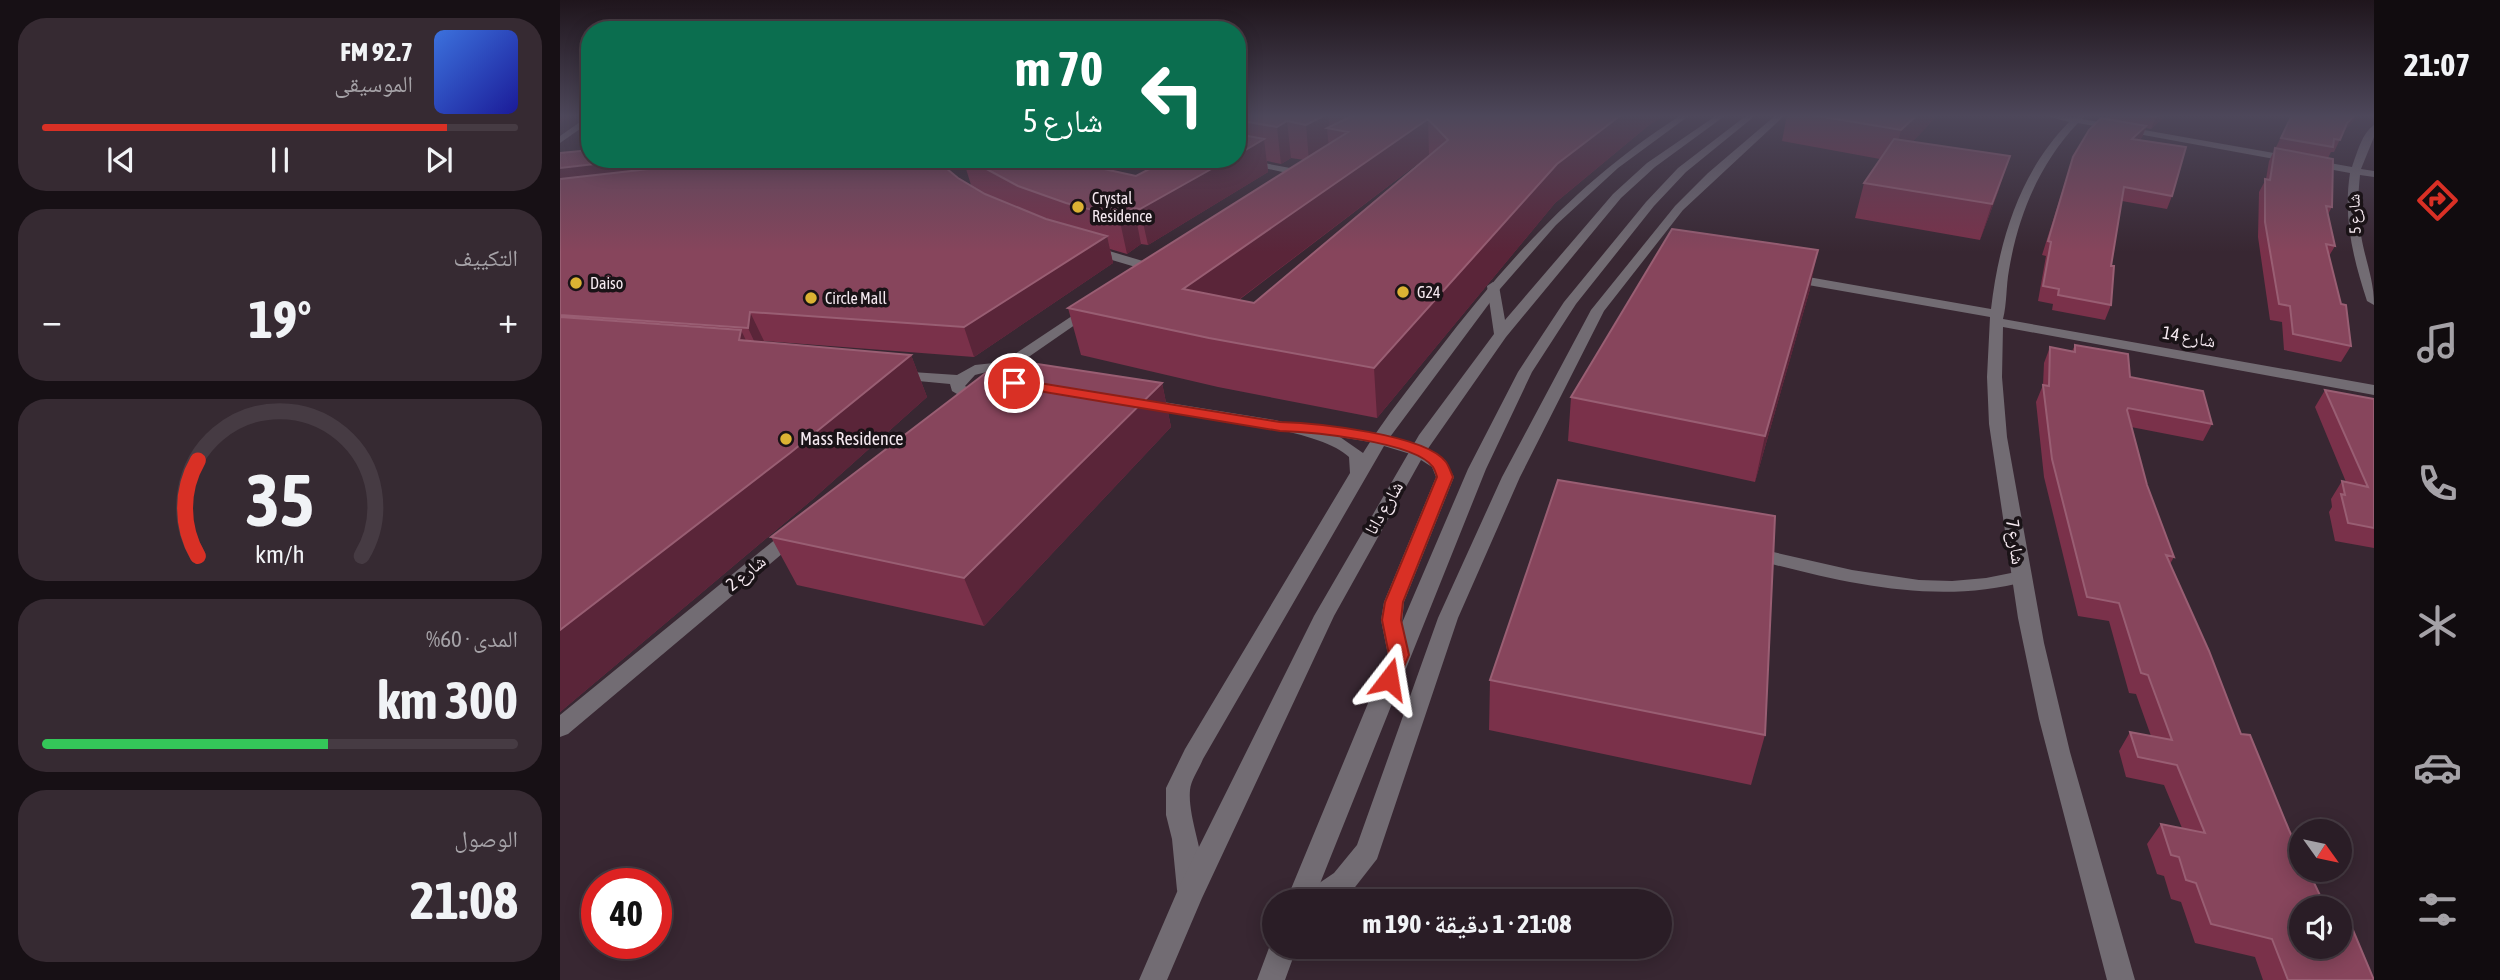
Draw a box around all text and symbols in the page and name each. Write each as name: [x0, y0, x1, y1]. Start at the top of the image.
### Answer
text: 92.7 FM: [340, 37, 413, 67]
text: 70 m: [1015, 40, 1103, 96]
text: 21:07: [2404, 46, 2470, 83]
icon: left: [1127, 49, 1218, 140]
text: الموسيقى: [334, 71, 413, 97]
text: شارع 5: [1023, 102, 1103, 139]
icon: previous: [102, 141, 140, 179]
icon: pause: [261, 141, 299, 179]
icon: next: [420, 141, 458, 179]
icon: directions: [2413, 176, 2462, 225]
place label: Crystal Residence: [1092, 189, 1152, 225]
street label: شارع 5: [2344, 194, 2366, 234]
marker: Crystal Residence: [1070, 199, 1086, 215]
text: التكييف: [453, 245, 518, 271]
place label: Daiso: [590, 274, 623, 292]
marker: Daiso: [568, 275, 584, 291]
place label: G24: [1417, 283, 1441, 301]
marker: G24: [1395, 284, 1411, 300]
text: 19°: [248, 289, 312, 349]
place label: Circle Mall: [825, 289, 887, 307]
marker: Circle Mall: [803, 290, 819, 306]
text: −: [42, 298, 62, 341]
text: +: [498, 298, 518, 341]
icon: music: [2413, 318, 2462, 367]
street label: شارع 14: [2161, 322, 2217, 352]
pin: [984, 353, 1044, 413]
icon: arrive: [995, 364, 1033, 402]
place label: Mass Residence: [800, 428, 904, 449]
marker: Mass Residence: [778, 431, 794, 447]
text: 35: [246, 458, 314, 541]
icon: phone: [2413, 459, 2462, 508]
street label: شارع دانا: [1360, 477, 1408, 539]
street label: شارع 7: [2001, 518, 2029, 566]
text: km/h: [255, 540, 305, 568]
street label: شارع 2: [722, 550, 770, 596]
icon: climate: [2413, 601, 2462, 650]
text: المدى · 60%: [426, 626, 518, 652]
position arrow: [1352, 642, 1426, 716]
text: 300 km: [377, 670, 518, 730]
icon: car: [2413, 743, 2462, 792]
north arrow: [2289, 819, 2352, 882]
map controls: [2289, 819, 2352, 959]
text: الوصول: [454, 826, 518, 852]
speed limit sign: 40: [581, 868, 672, 959]
text: 21:08: [410, 870, 518, 930]
icon: filters: [2413, 885, 2462, 934]
button: sound: [2289, 896, 2352, 959]
text: 21:08 · 1 دقيقة · 190 m: [1363, 909, 1571, 939]

